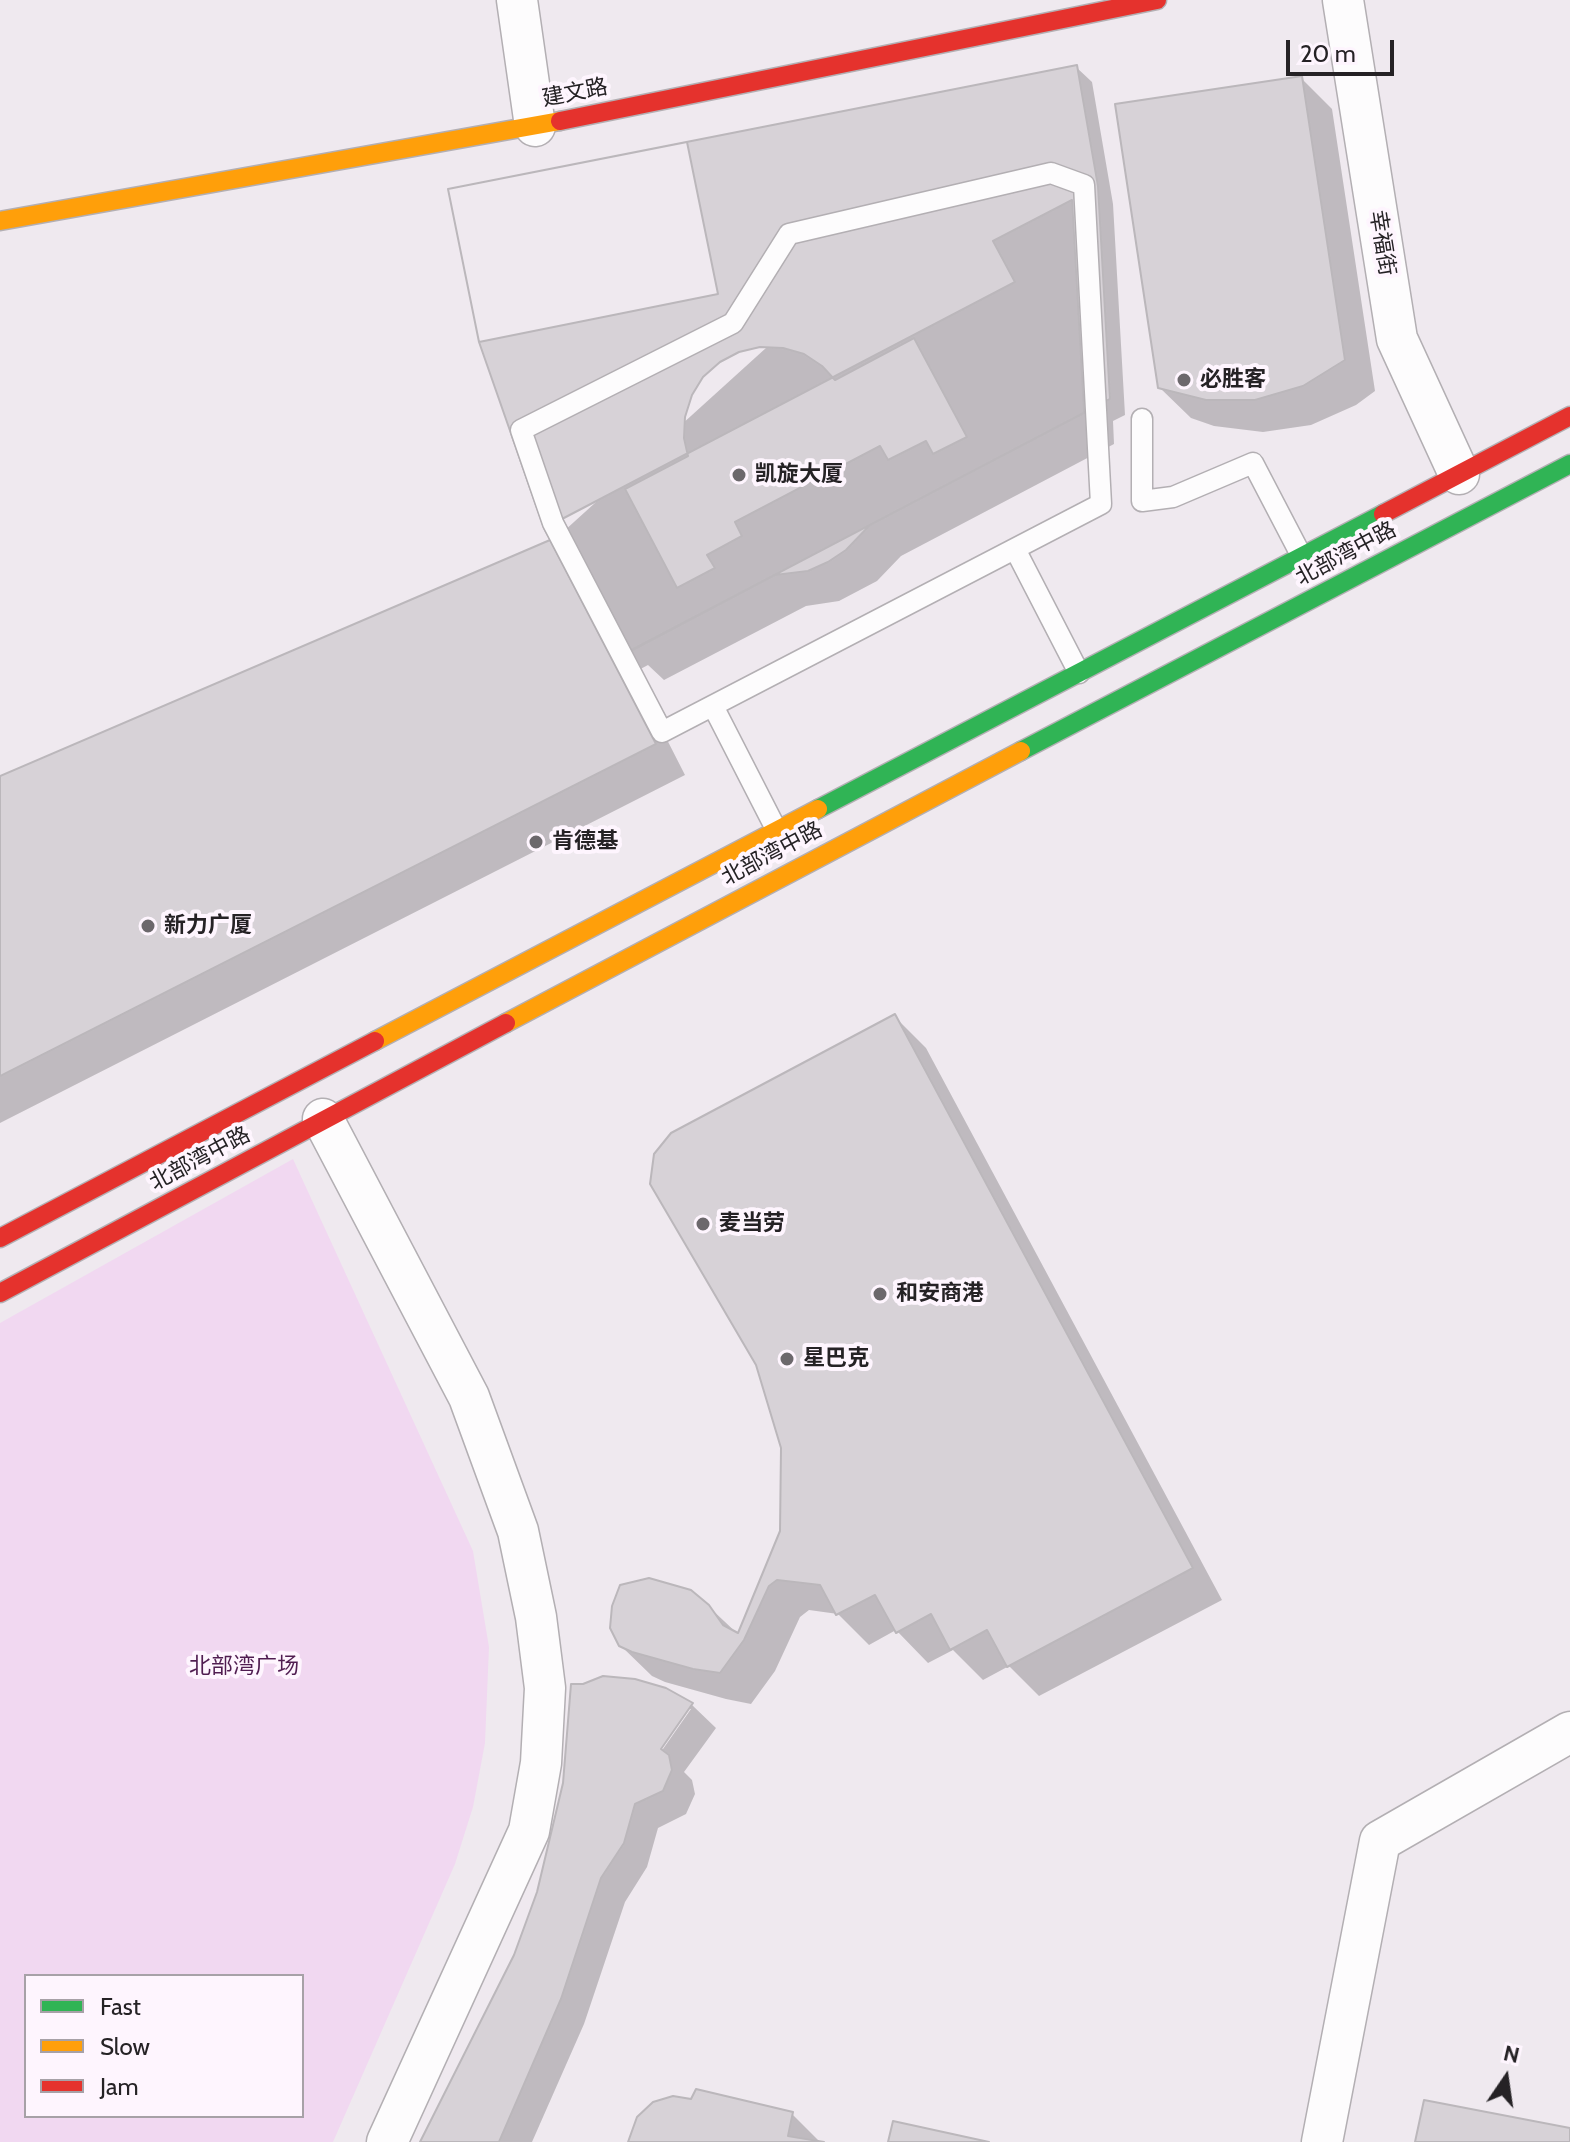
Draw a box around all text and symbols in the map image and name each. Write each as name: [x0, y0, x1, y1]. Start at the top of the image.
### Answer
scale bar: [1290, 24, 1398, 74]
text: 20 m: [1300, 39, 1356, 68]
street label: 建文路: [540, 74, 610, 112]
street label: 幸福街: [1364, 208, 1400, 278]
place label: 必胜客: [1200, 367, 1266, 393]
marker: 必胜客: [1175, 371, 1193, 389]
place label: 凯旋大厦: [755, 462, 843, 488]
marker: 凯旋大厦: [730, 466, 748, 484]
street label: 北部湾中路: [1291, 517, 1401, 591]
street label: 北部湾中路: [717, 817, 827, 891]
place label: 肯德基: [552, 829, 618, 855]
marker: 肯德基: [527, 833, 545, 851]
place label: 新力广厦: [164, 913, 252, 939]
marker: 新力广厦: [139, 917, 157, 935]
street label: 北部湾中路: [145, 1122, 255, 1196]
place label: 麦当劳: [719, 1211, 785, 1237]
marker: 麦当劳: [694, 1215, 712, 1233]
place label: 和安商港: [896, 1281, 984, 1307]
marker: 和安商港: [871, 1285, 889, 1303]
place label: 星巴克: [803, 1346, 869, 1372]
marker: 星巴克: [778, 1350, 796, 1368]
park label: 北部湾广场: [189, 1654, 299, 1680]
legend: [24, 1974, 304, 2118]
text: Fast: [100, 1992, 141, 2021]
text: Slow: [100, 2032, 150, 2061]
north arrow: [1466, 2038, 1546, 2118]
text: N: [1501, 2039, 1522, 2069]
text: Jam: [100, 2072, 138, 2101]

